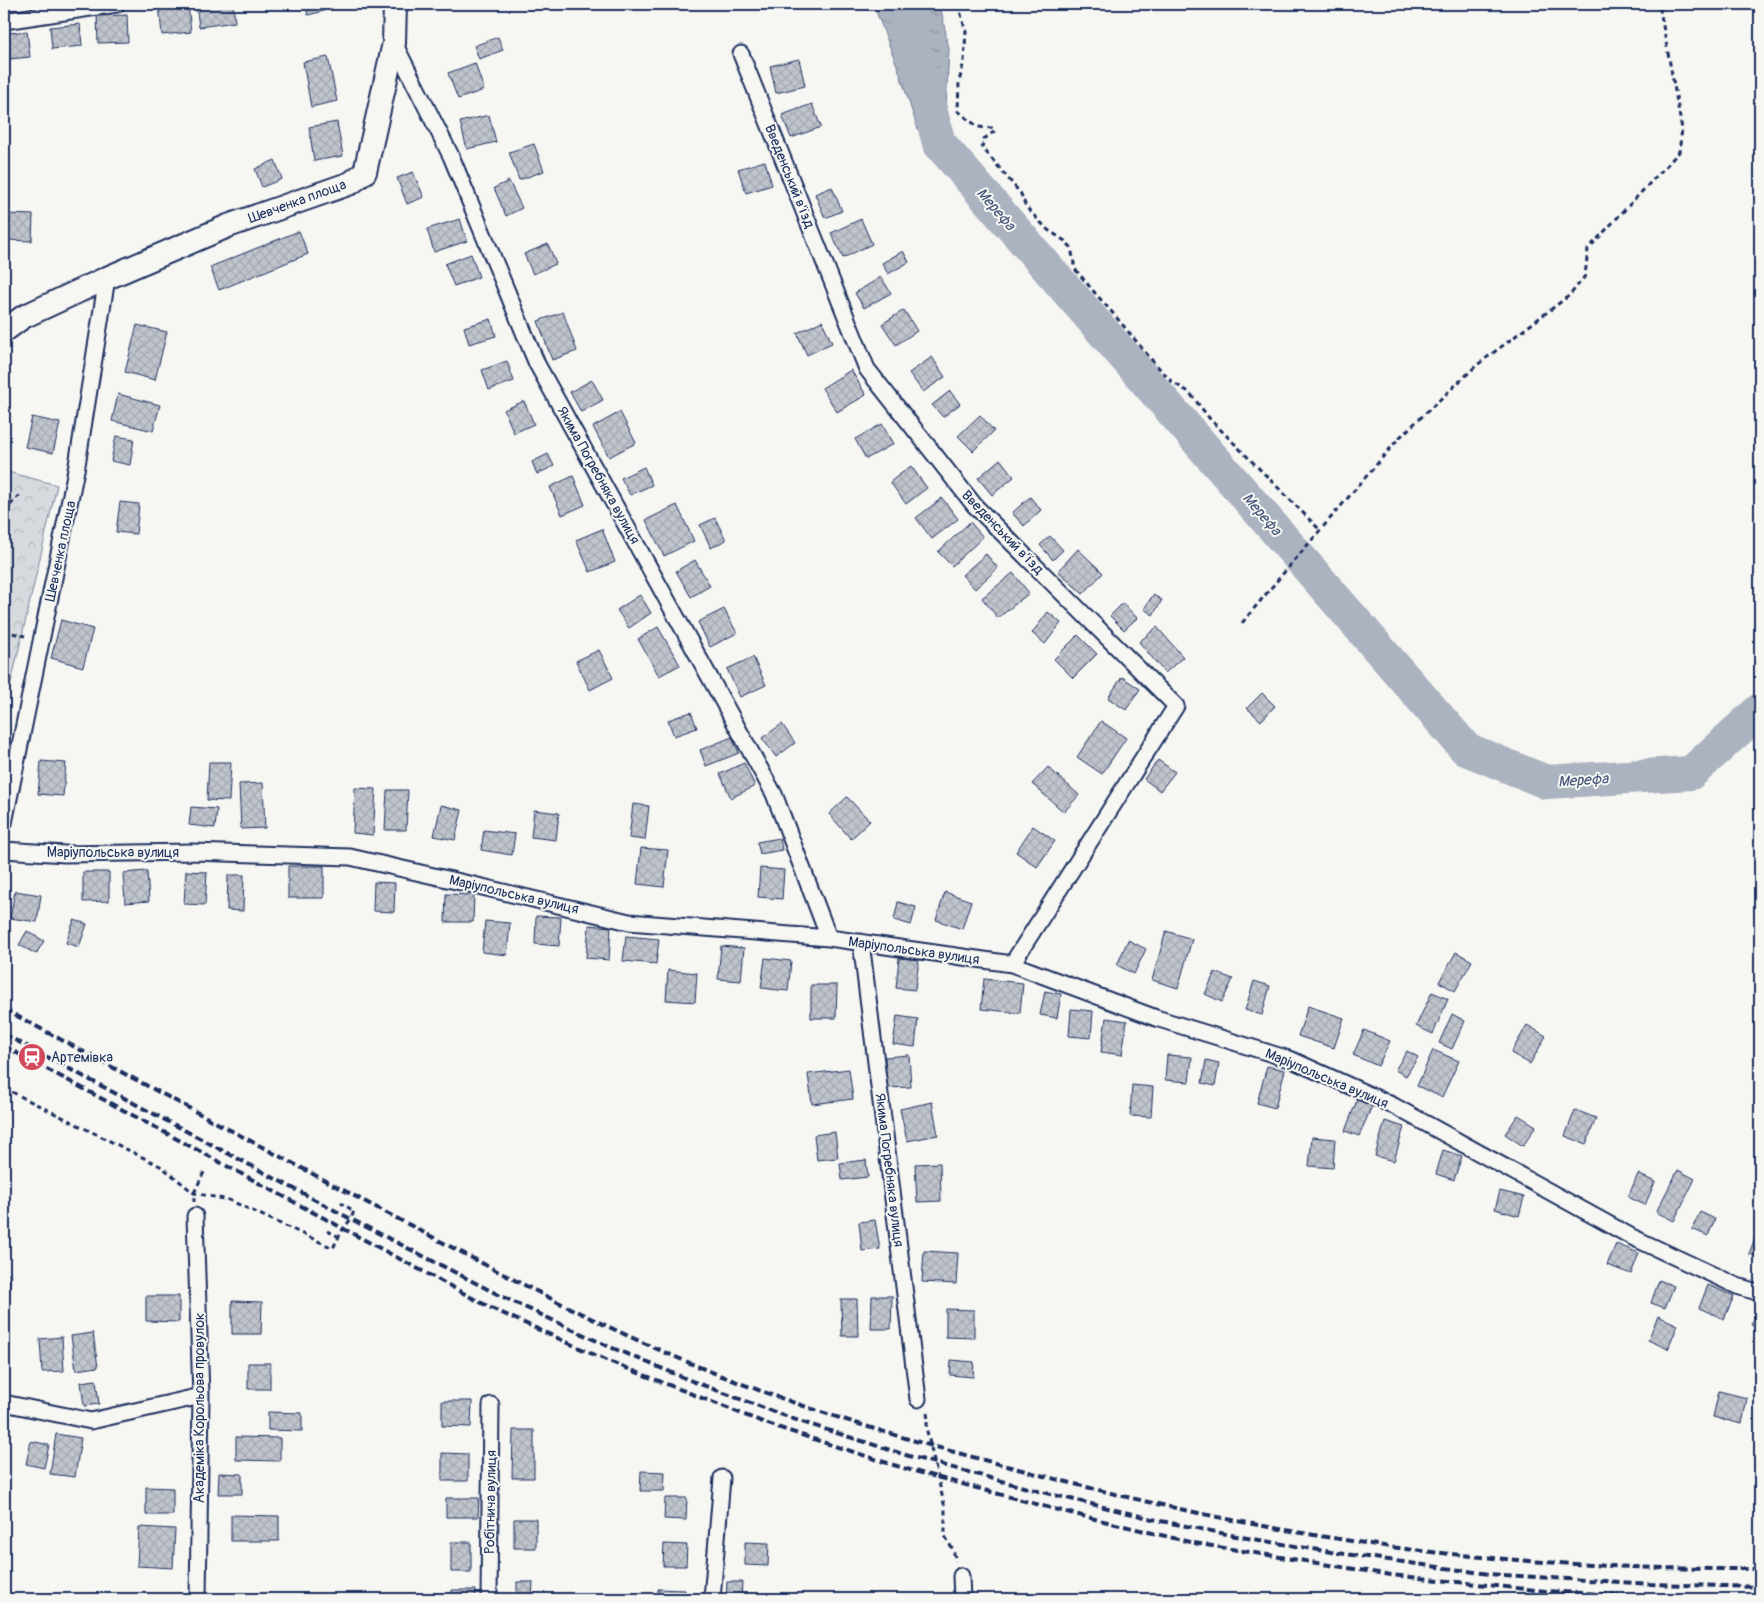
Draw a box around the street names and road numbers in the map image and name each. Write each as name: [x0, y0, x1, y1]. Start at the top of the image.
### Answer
street label: Введенський в'їзд: [761, 122, 818, 231]
street label: Шевченка площа: [246, 176, 348, 227]
street label: Якима Погребняка вулиця: [554, 403, 644, 547]
street label: Введенський в'їзд: [958, 487, 1047, 578]
street label: Шевченка площа: [41, 499, 79, 603]
street label: Маріупольська вулиця: [47, 844, 179, 861]
street label: Маріупольська вулиця: [448, 871, 580, 918]
street label: Маріупольська вулиця: [847, 933, 981, 968]
street label: Маріупольська вулиця: [1263, 1045, 1391, 1112]
street label: Якима Погребняка вулиця: [872, 1092, 907, 1248]
street label: Академіка Корольова провулок: [191, 1313, 208, 1503]
street label: Робітнича вулиця: [481, 1450, 500, 1554]

